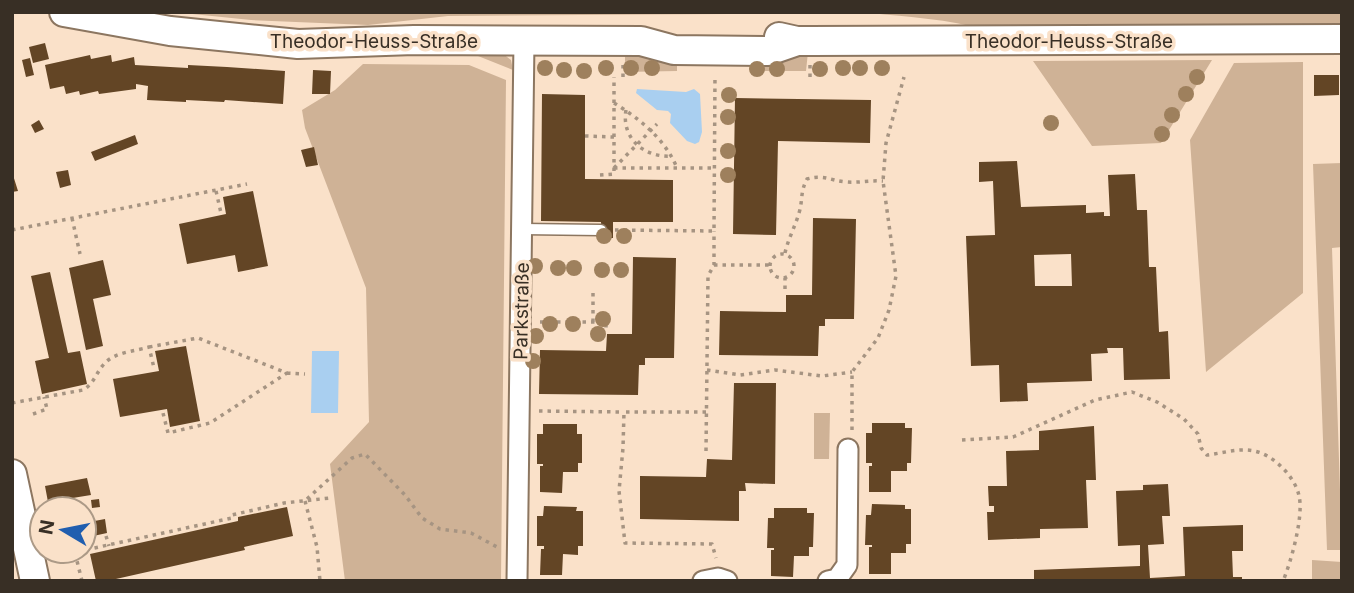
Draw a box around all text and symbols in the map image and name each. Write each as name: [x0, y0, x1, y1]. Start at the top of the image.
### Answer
street label: Theodor-Heuss-Straße: [270, 30, 478, 53]
street label: Theodor-Heuss-Straße: [965, 30, 1173, 53]
street label: Parkstraße: [509, 262, 534, 360]
north arrow: [28, 495, 98, 565]
text: N: [34, 518, 59, 536]

